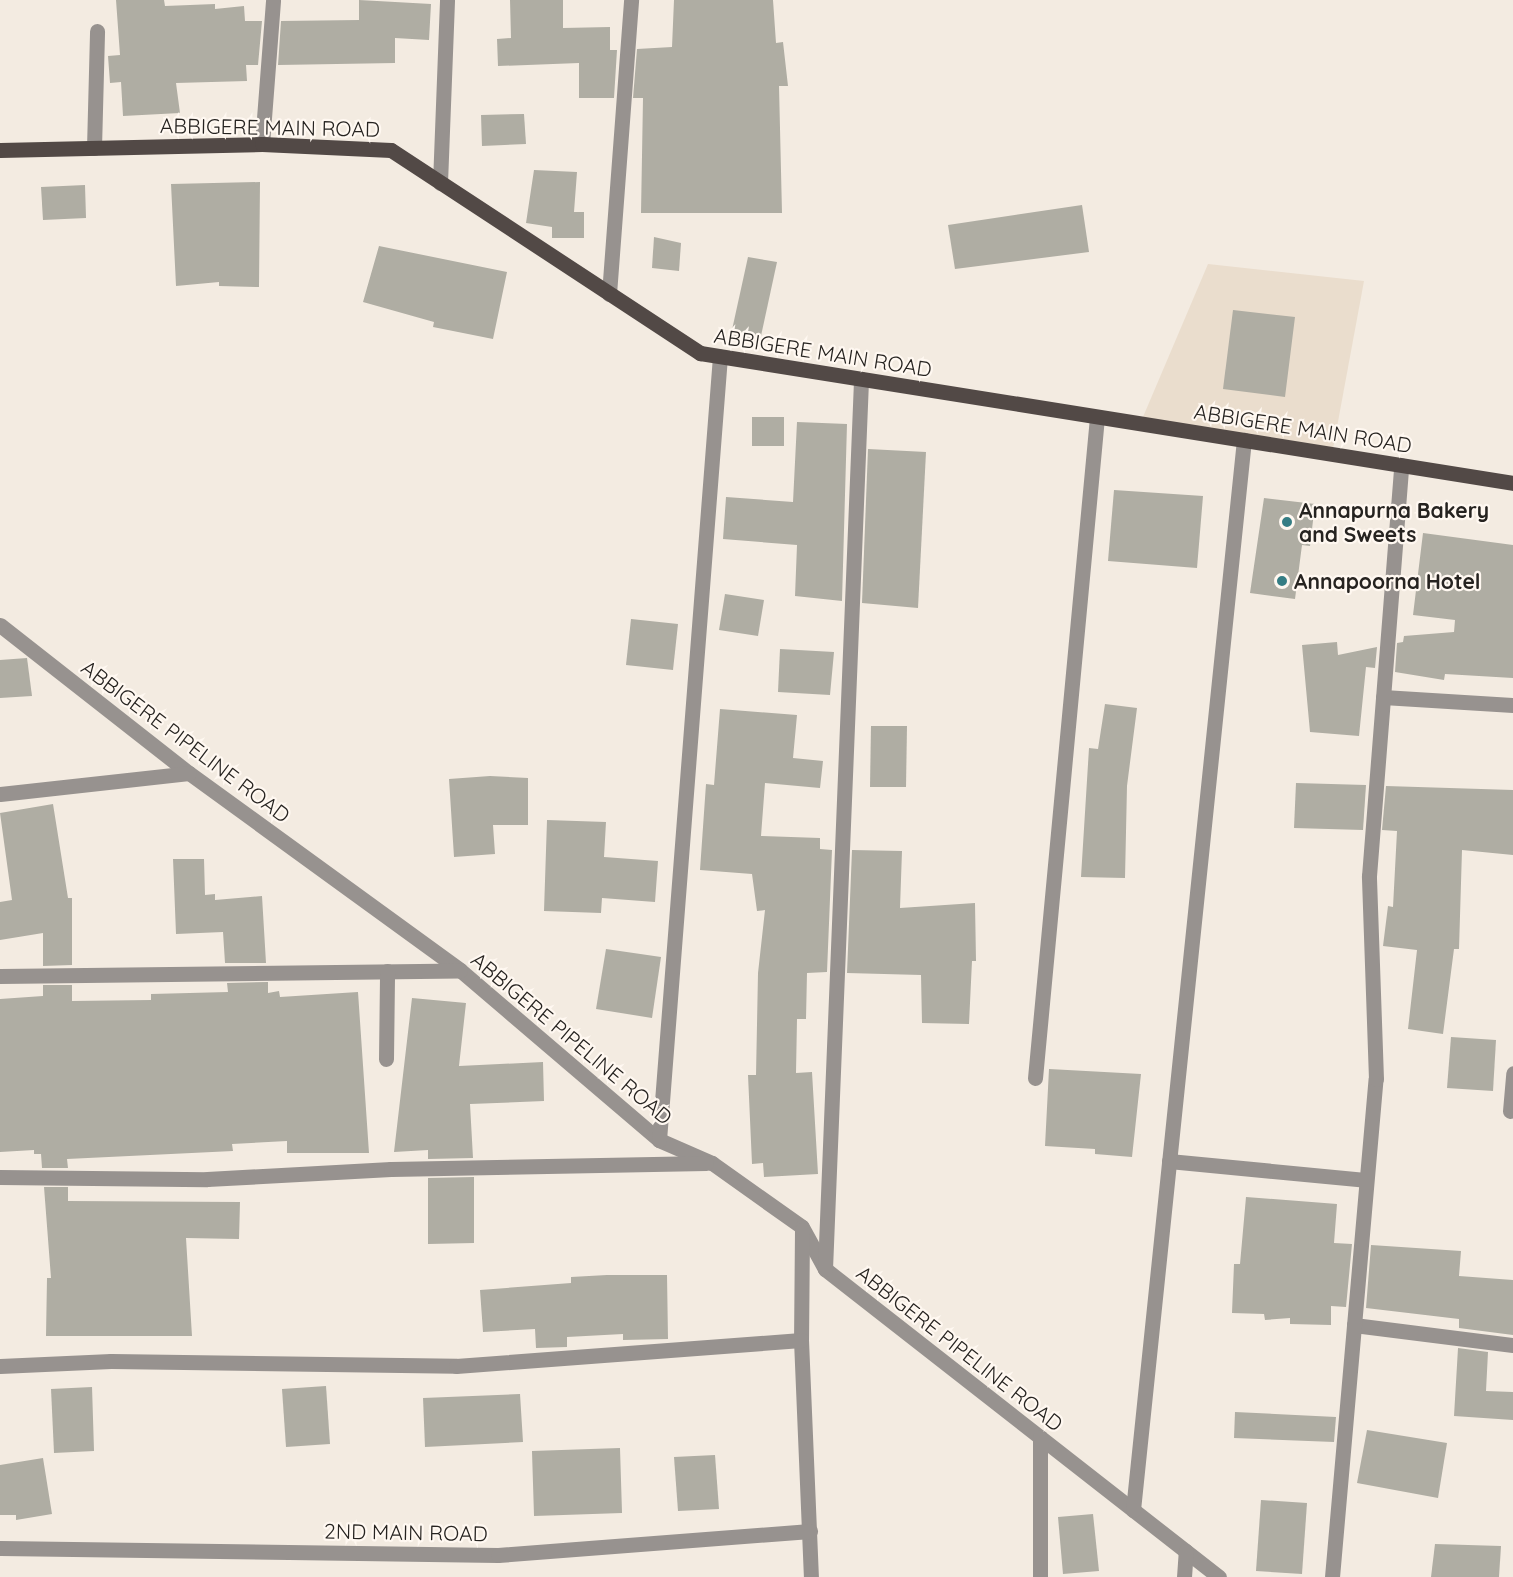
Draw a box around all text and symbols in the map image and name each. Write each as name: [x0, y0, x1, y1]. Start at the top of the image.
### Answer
street label: ABBIGERE MAIN ROAD: [160, 112, 380, 142]
street label: ABBIGERE MAIN ROAD: [712, 322, 934, 382]
street label: ABBIGERE MAIN ROAD: [1192, 398, 1414, 458]
place label: Annapurna Bakery and Sweets: [1299, 497, 1489, 547]
marker: Annapurna Bakery and Sweets: [1280, 515, 1294, 529]
place label: Annapoorna Hotel: [1294, 568, 1480, 594]
marker: Annapoorna Hotel: [1275, 574, 1289, 588]
street label: ABBIGERE PIPELINE ROAD: [77, 654, 295, 828]
street label: ABBIGERE PIPELINE ROAD: [466, 947, 678, 1129]
street label: ABBIGERE PIPELINE ROAD: [852, 1260, 1068, 1436]
street label: 2ND MAIN ROAD: [324, 1518, 488, 1546]

